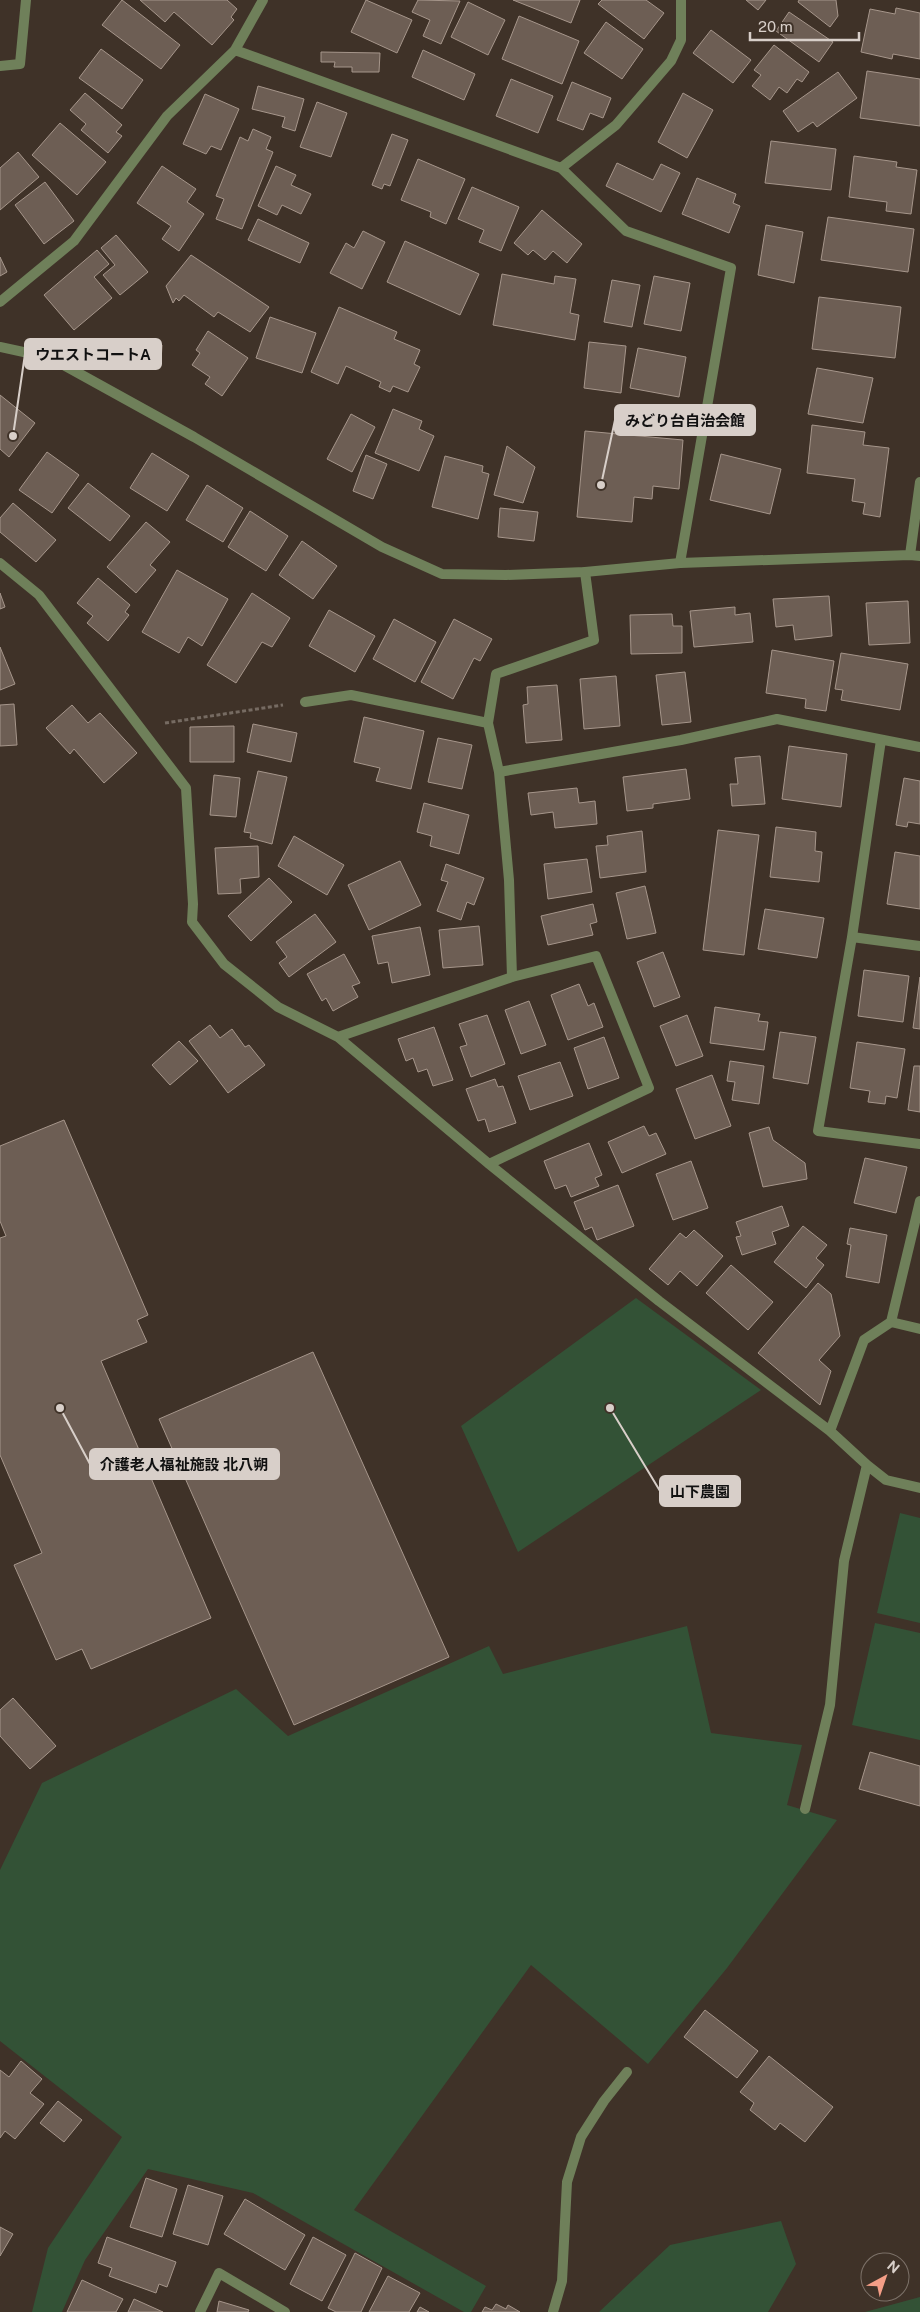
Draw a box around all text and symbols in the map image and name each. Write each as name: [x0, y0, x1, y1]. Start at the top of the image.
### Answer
scale bar: [750, 10, 859, 42]
text: 20 m: [758, 18, 793, 35]
callout: ウエストコートA: [25, 339, 161, 369]
text: ウエストコートA: [35, 346, 151, 363]
callout: みどり台自治会館: [615, 405, 755, 435]
text: みどり台自治会館: [625, 412, 745, 429]
callout: 介護老人福祉施設 北八朔: [90, 1449, 279, 1479]
text: 介護老人福祉施設 北八朔: [100, 1456, 268, 1473]
callout: 山下農園: [660, 1476, 740, 1506]
text: 山下農園: [670, 1483, 730, 1500]
north arrow: [860, 2252, 910, 2302]
text: N: [884, 2257, 903, 2277]

